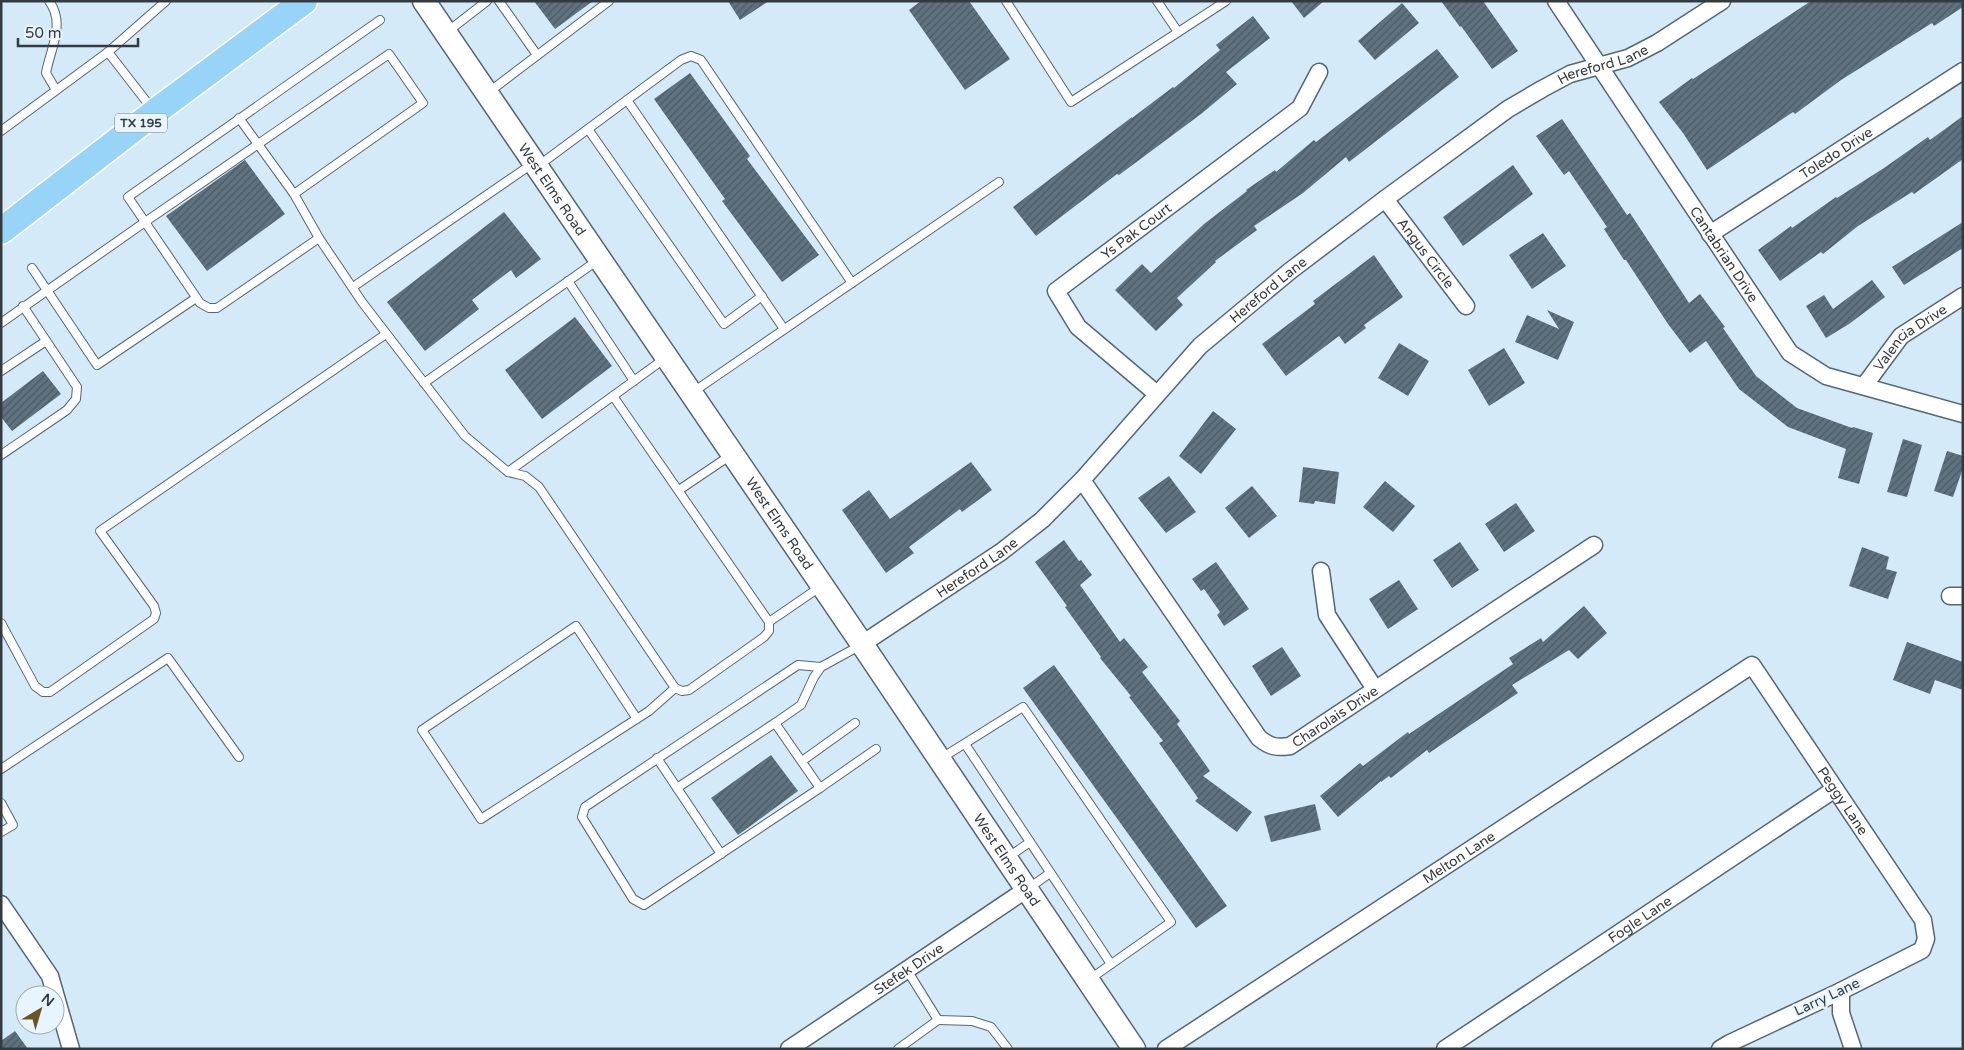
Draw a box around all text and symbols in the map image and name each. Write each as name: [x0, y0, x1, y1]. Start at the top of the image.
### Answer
scale bar: [18, 15, 138, 47]
text: 50 m: [25, 24, 62, 42]
street label: Hereford Lane: [1554, 41, 1651, 88]
road number: TX 195: [115, 114, 167, 132]
street label: Toledo Drive: [1797, 123, 1876, 182]
street label: West Elms Road: [515, 140, 590, 239]
street label: Ys Pak Court: [1098, 199, 1175, 263]
street label: Cantabrian Drive: [1686, 203, 1762, 305]
street label: Angus Circle: [1394, 215, 1458, 292]
street label: Hereford Lane: [1226, 253, 1310, 326]
street label: Valencia Drive: [1870, 300, 1950, 374]
street label: West Elms Road: [742, 474, 817, 573]
street label: Hereford Lane: [933, 534, 1021, 601]
street label: Charolais Drive: [1289, 682, 1381, 751]
street label: Peggy Lane: [1814, 763, 1872, 838]
street label: West Elms Road: [970, 810, 1044, 909]
street label: Melton Lane: [1419, 827, 1498, 887]
street label: Fogle Lane: [1605, 892, 1675, 946]
street label: Stefek Drive: [870, 939, 947, 998]
street label: Larry Lane: [1792, 974, 1862, 1020]
north arrow: [15, 985, 65, 1035]
text: N: [38, 990, 57, 1010]

